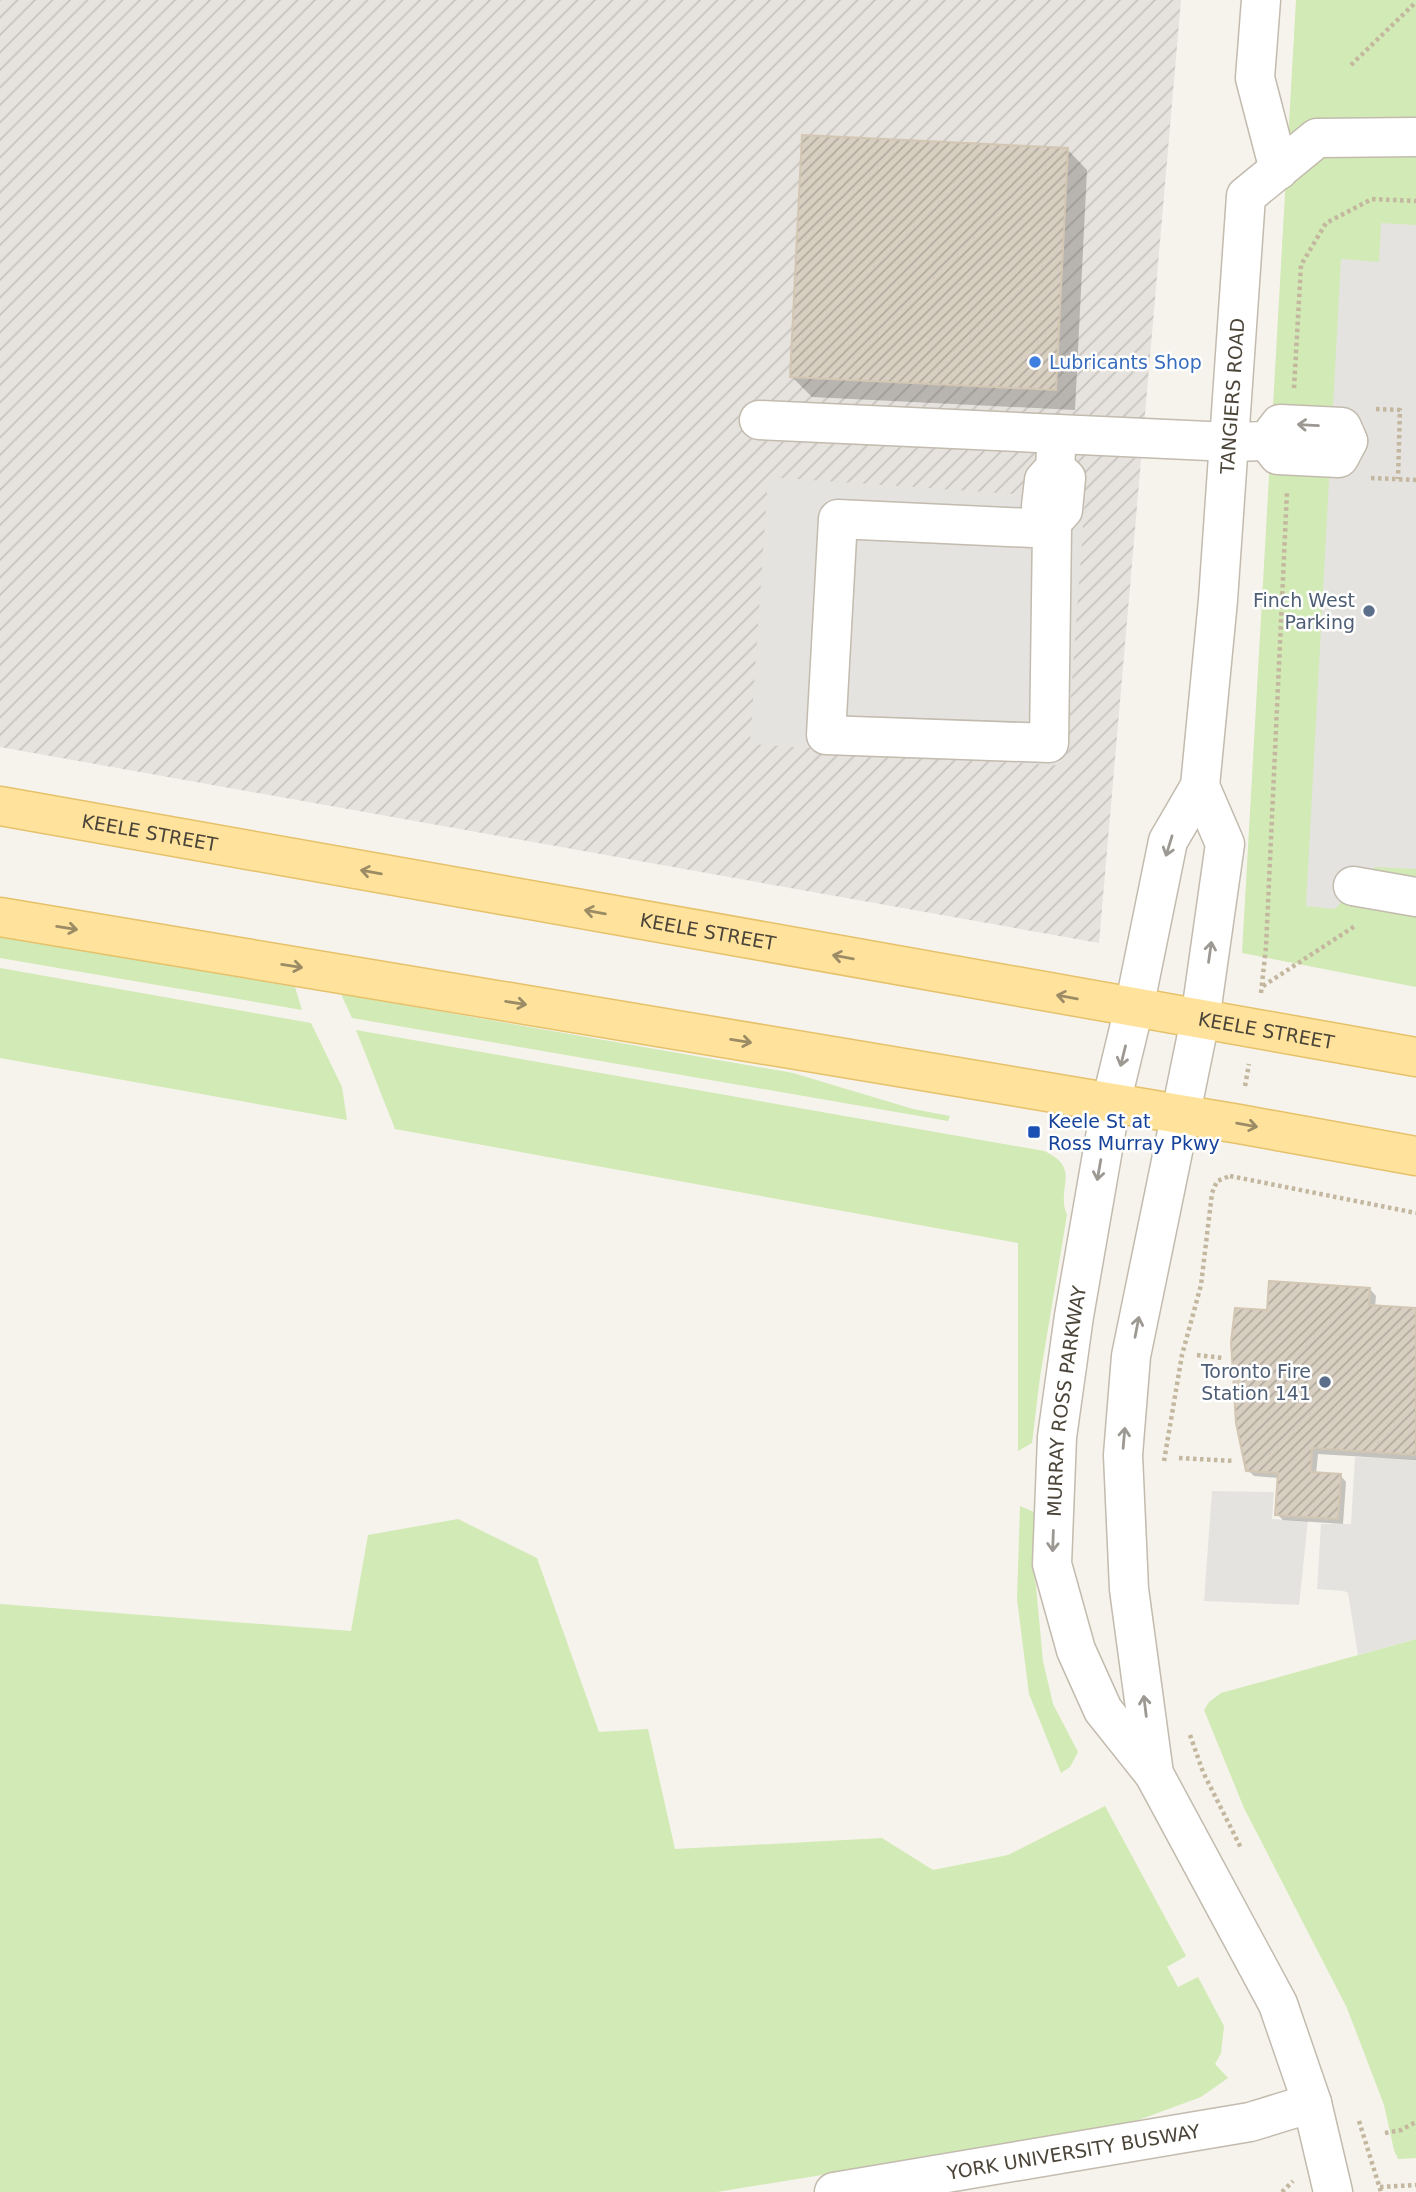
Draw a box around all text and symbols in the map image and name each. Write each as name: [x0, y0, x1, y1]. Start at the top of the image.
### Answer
street label: TANGIERS ROAD: [1216, 317, 1249, 476]
place label: Lubricants Shop: [1049, 351, 1202, 373]
marker: Lubricants Shop: [1027, 354, 1043, 370]
one-way arrow: [1297, 419, 1320, 432]
place label: Finch West Parking: [1253, 589, 1355, 633]
marker: Finch West Parking: [1361, 603, 1377, 619]
street label: KEELE STREET: [80, 810, 220, 855]
one-way arrow: [1161, 834, 1174, 856]
one-way arrow: [360, 865, 383, 878]
one-way arrow: [584, 905, 607, 918]
street label: KEELE STREET: [638, 909, 778, 954]
one-way arrow: [55, 922, 78, 935]
one-way arrow: [1204, 941, 1217, 964]
one-way arrow: [832, 950, 855, 963]
one-way arrow: [280, 960, 303, 973]
one-way arrow: [1056, 990, 1079, 1003]
one-way arrow: [504, 997, 527, 1010]
street label: KEELE STREET: [1197, 1008, 1336, 1053]
one-way arrow: [729, 1035, 751, 1048]
one-way arrow: [1116, 1044, 1129, 1066]
place label: Keele St at Ross Murray Pkwy: [1048, 1110, 1220, 1154]
one-way arrow: [1235, 1119, 1258, 1132]
marker: Keele St at Ross Murray Pkwy: [1026, 1124, 1042, 1140]
one-way arrow: [1092, 1158, 1105, 1181]
street label: MURRAY ROSS PARKWAY: [1043, 1283, 1090, 1517]
one-way arrow: [1131, 1316, 1144, 1339]
place label: Toronto Fire Station 141: [1200, 1360, 1311, 1404]
marker: Toronto Fire Station 141: [1317, 1374, 1333, 1390]
one-way arrow: [1118, 1427, 1131, 1449]
one-way arrow: [1046, 1529, 1060, 1552]
one-way arrow: [1139, 1695, 1152, 1718]
street label: YORK UNIVERSITY BUSWAY: [945, 2120, 1202, 2184]

